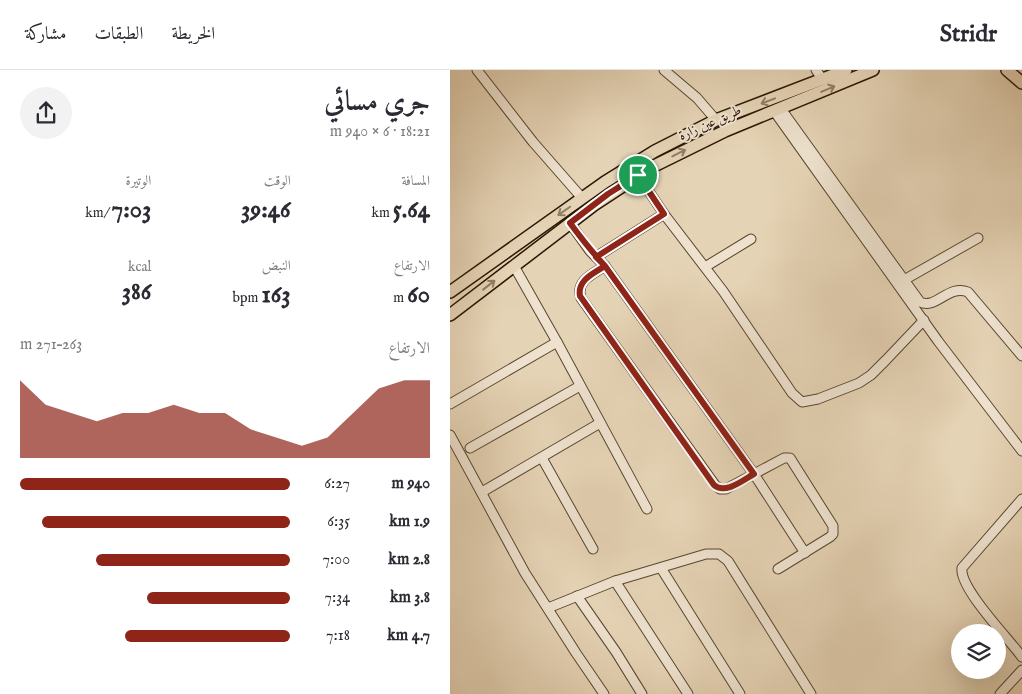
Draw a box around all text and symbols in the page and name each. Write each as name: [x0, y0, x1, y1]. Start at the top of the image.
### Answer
text: Stridr: [940, 19, 997, 50]
text: مشاركة: [25, 23, 66, 46]
text: الطبقات: [94, 23, 143, 46]
text: الخريطة: [171, 23, 215, 46]
one-way arrow: [821, 83, 836, 92]
text: جري مسائي: [324, 85, 430, 120]
button: share: [20, 87, 72, 139]
one-way arrow: [761, 97, 776, 106]
street label: طريق عين زارة: [676, 101, 744, 145]
text: 18:21 · 6 × 940 m: [330, 122, 430, 142]
one-way arrow: [671, 148, 686, 157]
pin: [617, 154, 659, 196]
icon: arrive: [624, 161, 652, 189]
text: الوتيرة: [126, 172, 151, 190]
text: الوقت: [264, 172, 291, 190]
text: المسافة: [401, 172, 430, 190]
text: 7:03: [111, 194, 151, 226]
text: 39:46: [241, 194, 291, 226]
text: 5.64: [393, 194, 430, 226]
text: /km: [85, 204, 111, 222]
text: km: [371, 204, 393, 222]
one-way arrow: [558, 206, 572, 216]
text: النبض: [262, 257, 291, 275]
text: الارتفاع: [394, 257, 430, 275]
text: kcal: [128, 258, 151, 276]
text: 386: [122, 276, 151, 308]
text: 163: [261, 279, 291, 311]
text: 60: [407, 279, 430, 311]
one-way arrow: [482, 280, 495, 291]
text: bpm: [233, 289, 261, 307]
text: m: [393, 289, 407, 307]
text: 263–271 m: [20, 335, 82, 355]
text: الارتفاع: [388, 339, 430, 359]
text: 6:27: [324, 474, 350, 494]
text: 940 m: [392, 474, 430, 494]
text: 6:35: [327, 512, 350, 532]
text: 1.9 km: [389, 512, 430, 532]
text: 7:00: [323, 550, 350, 570]
text: 2.8 km: [388, 550, 430, 570]
text: 7:34: [324, 588, 350, 608]
text: 3.8 km: [390, 588, 430, 608]
map controls: [951, 624, 1006, 679]
button: layers: [951, 624, 1006, 679]
text: 7:18: [326, 626, 350, 646]
text: 4.7 km: [387, 626, 430, 646]

